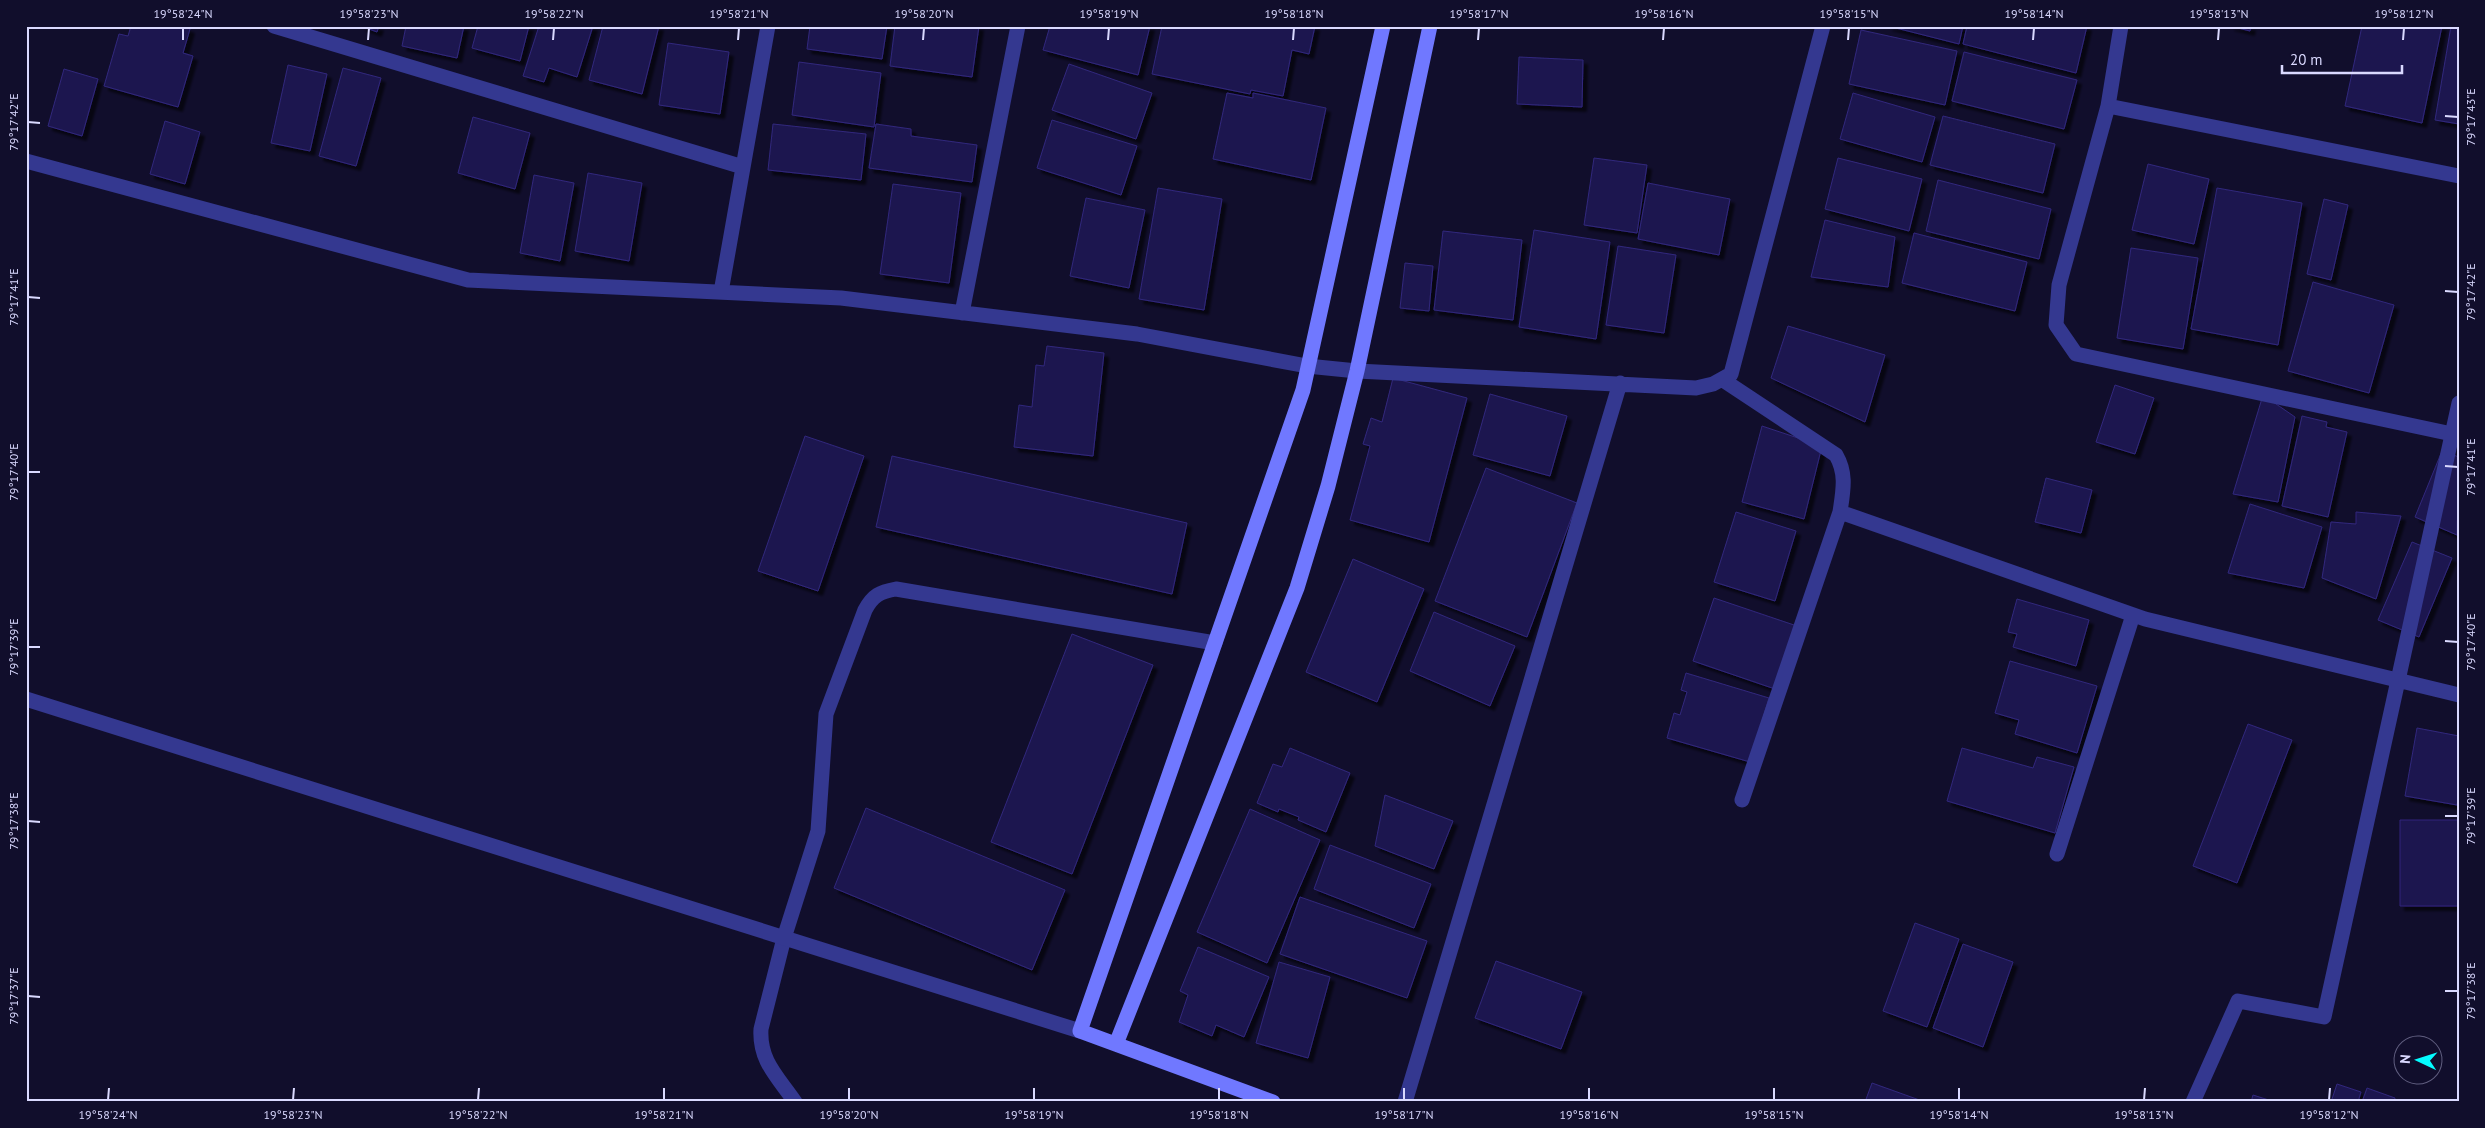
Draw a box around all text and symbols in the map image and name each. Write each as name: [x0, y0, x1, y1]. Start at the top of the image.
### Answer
text: 19°58'24"N: [153, 6, 213, 21]
text: 19°58'23"N: [339, 6, 399, 21]
text: 19°58'22"N: [524, 6, 584, 21]
text: 19°58'21"N: [709, 6, 769, 21]
text: 19°58'20"N: [894, 6, 954, 21]
text: 19°58'19"N: [1079, 6, 1139, 21]
text: 19°58'18"N: [1264, 6, 1324, 21]
text: 19°58'17"N: [1449, 6, 1509, 21]
text: 19°58'16"N: [1634, 6, 1694, 21]
text: 19°58'15"N: [1819, 6, 1879, 21]
text: 19°58'14"N: [2004, 6, 2064, 21]
text: 19°58'13"N: [2189, 6, 2249, 21]
text: 19°58'12"N: [2374, 6, 2434, 21]
scale bar: [2282, 42, 2402, 74]
text: 20 m: [2290, 50, 2323, 69]
text: 79°17'43"E: [2463, 88, 2478, 146]
text: 79°17'42"E: [6, 93, 21, 151]
text: 79°17'42"E: [2463, 263, 2478, 321]
text: 79°17'41"E: [6, 268, 21, 326]
text: 79°17'41"E: [2463, 438, 2478, 496]
text: 79°17'40"E: [6, 443, 21, 501]
text: 79°17'40"E: [2463, 613, 2478, 671]
text: 79°17'39"E: [6, 618, 21, 676]
text: 79°17'39"E: [2463, 787, 2478, 845]
text: 79°17'38"E: [6, 792, 21, 850]
text: 79°17'38"E: [2463, 962, 2478, 1020]
text: 79°17'37"E: [6, 967, 21, 1025]
north arrow: [2392, 1036, 2442, 1086]
text: N: [2396, 1054, 2414, 1064]
text: 19°58'24"N: [78, 1107, 138, 1122]
text: 19°58'23"N: [263, 1107, 323, 1122]
text: 19°58'22"N: [448, 1107, 508, 1122]
text: 19°58'21"N: [634, 1107, 694, 1122]
text: 19°58'20"N: [819, 1107, 879, 1122]
text: 19°58'19"N: [1004, 1107, 1064, 1122]
text: 19°58'18"N: [1189, 1107, 1249, 1122]
text: 19°58'17"N: [1374, 1107, 1434, 1122]
text: 19°58'16"N: [1559, 1107, 1619, 1122]
text: 19°58'15"N: [1744, 1107, 1804, 1122]
text: 19°58'14"N: [1929, 1107, 1989, 1122]
text: 19°58'13"N: [2114, 1107, 2174, 1122]
text: 19°58'12"N: [2299, 1107, 2359, 1122]

